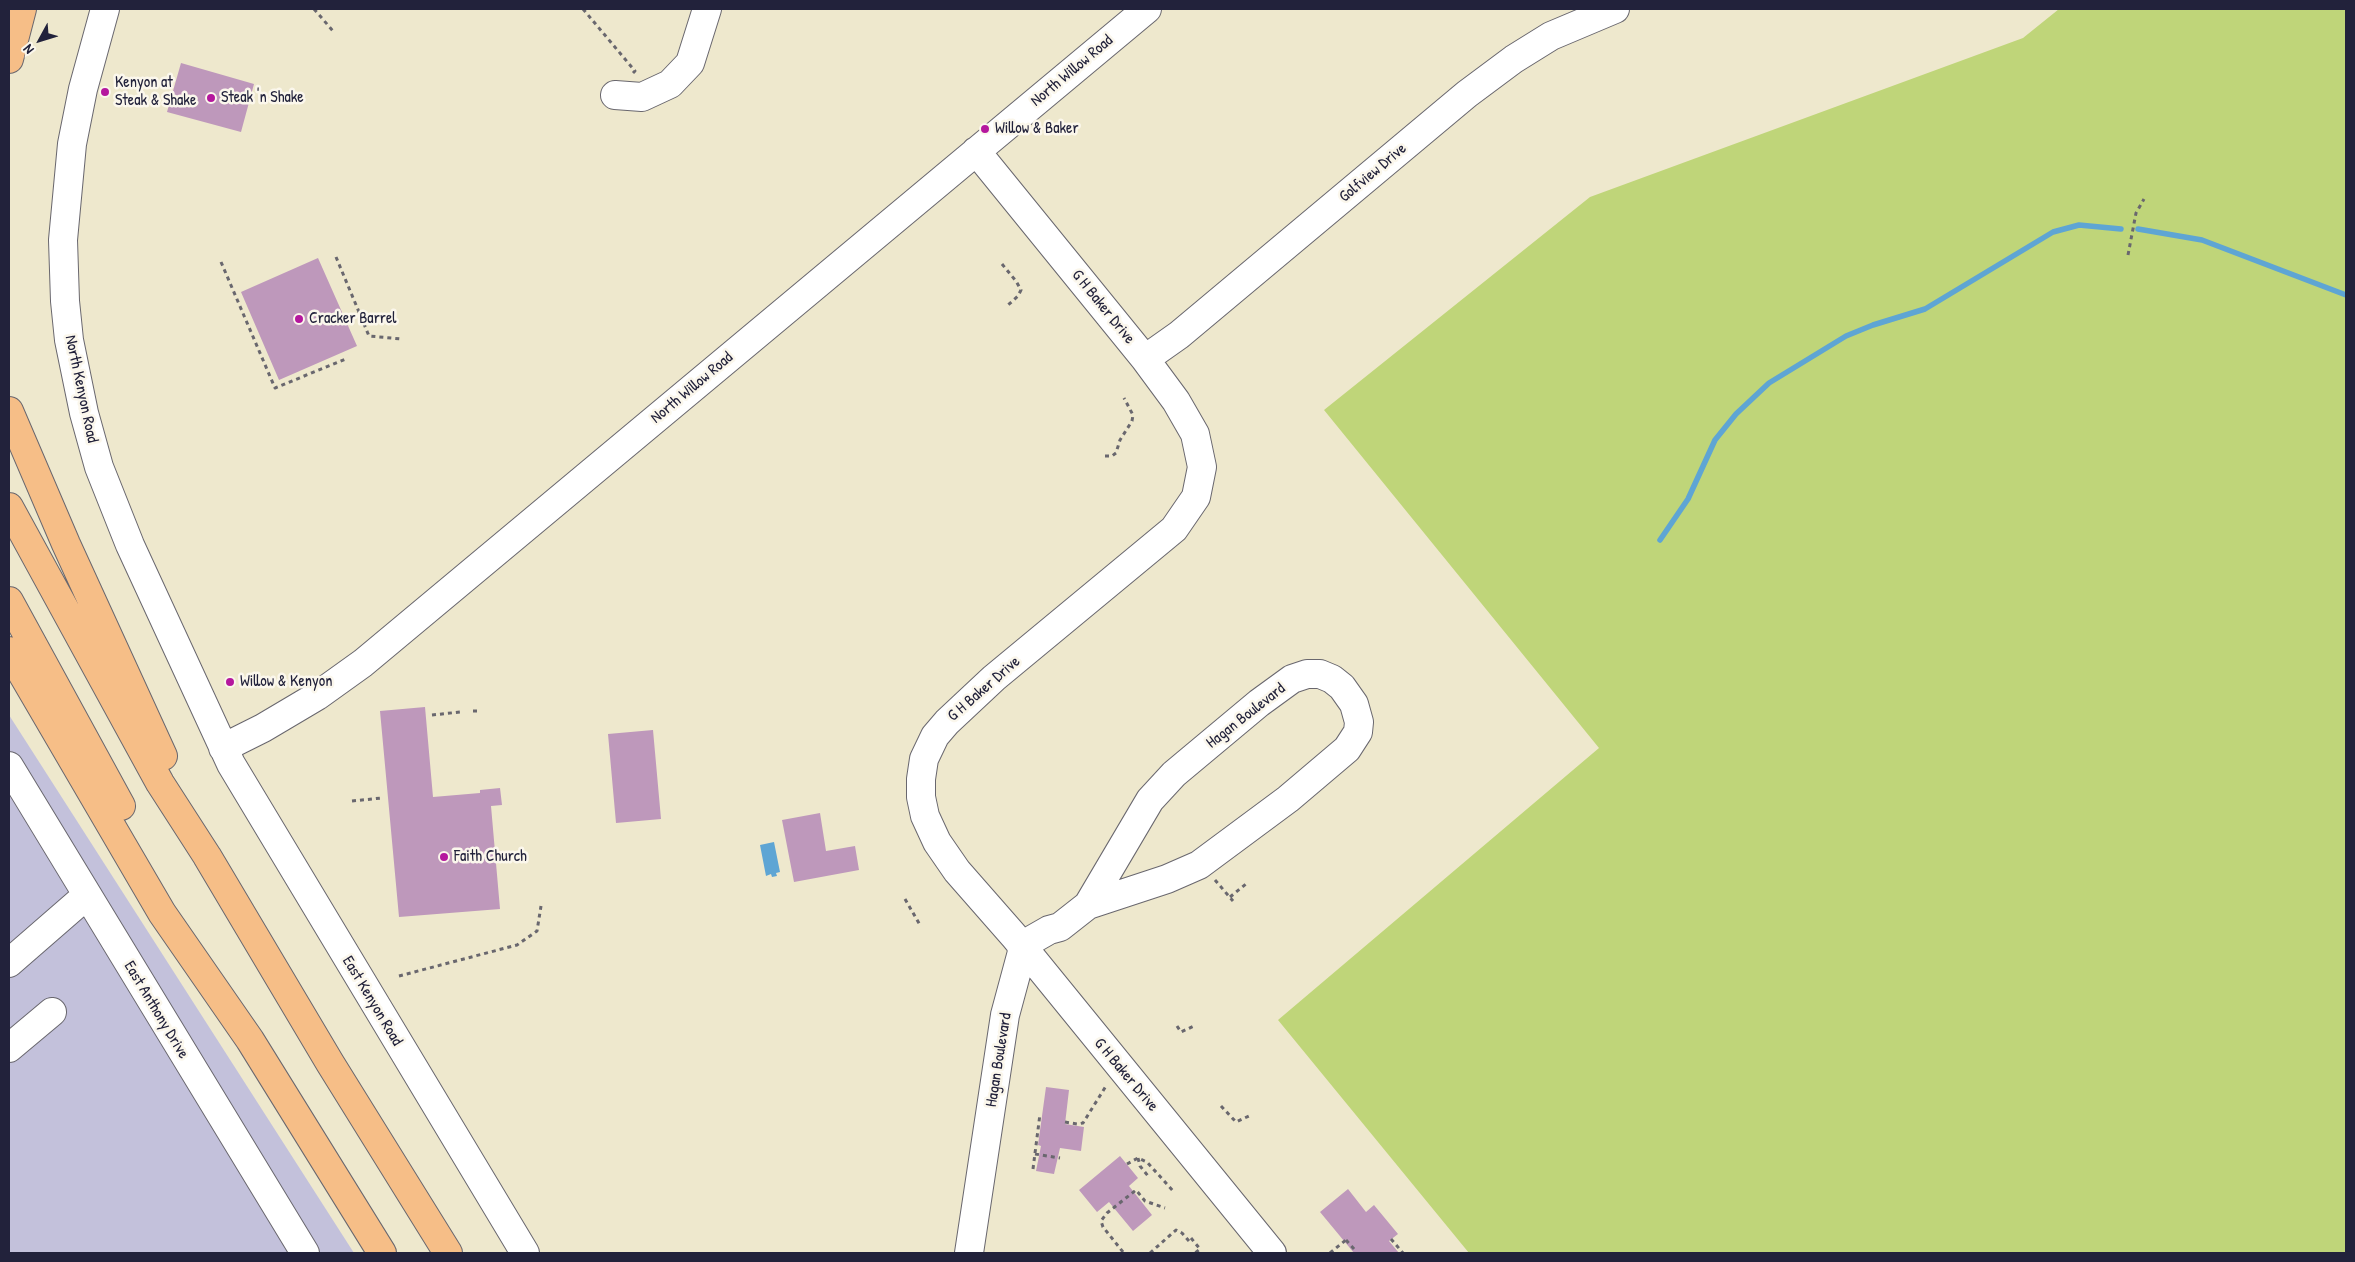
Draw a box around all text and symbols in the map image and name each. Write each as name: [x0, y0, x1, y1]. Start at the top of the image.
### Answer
north arrow: [15, 15, 65, 65]
street label: North Willow Road: [1027, 31, 1117, 111]
text: N: [18, 41, 38, 59]
place label: Kenyon at Steak & Shake: [115, 73, 196, 111]
marker: Kenyon at Steak & Shake: [99, 86, 111, 98]
place label: Steak 'n Shake: [221, 88, 304, 108]
marker: Steak 'n Shake: [205, 92, 217, 104]
place label: Willow & Baker: [995, 119, 1079, 139]
marker: Willow & Baker: [979, 123, 991, 135]
street label: Golfview Drive: [1336, 139, 1410, 207]
street label: G H Baker Drive: [1067, 266, 1139, 348]
place label: Cracker Barrel: [309, 309, 397, 329]
marker: Cracker Barrel: [293, 313, 305, 325]
street label: North Kenyon Road: [60, 334, 102, 444]
street label: North Willow Road: [647, 348, 737, 428]
street label: G H Baker Drive: [944, 652, 1024, 726]
place label: Willow & Kenyon: [240, 672, 332, 692]
marker: Willow & Kenyon: [224, 676, 236, 688]
street label: Hagan Boulevard: [1203, 679, 1289, 753]
place label: Faith Church: [454, 847, 527, 867]
marker: Faith Church: [438, 851, 450, 863]
street label: East Kenyon Road: [338, 953, 406, 1049]
street label: East Anthony Drive: [119, 958, 193, 1062]
street label: Hagan Boulevard: [982, 1012, 1016, 1108]
street label: G H Baker Drive: [1090, 1034, 1162, 1116]

